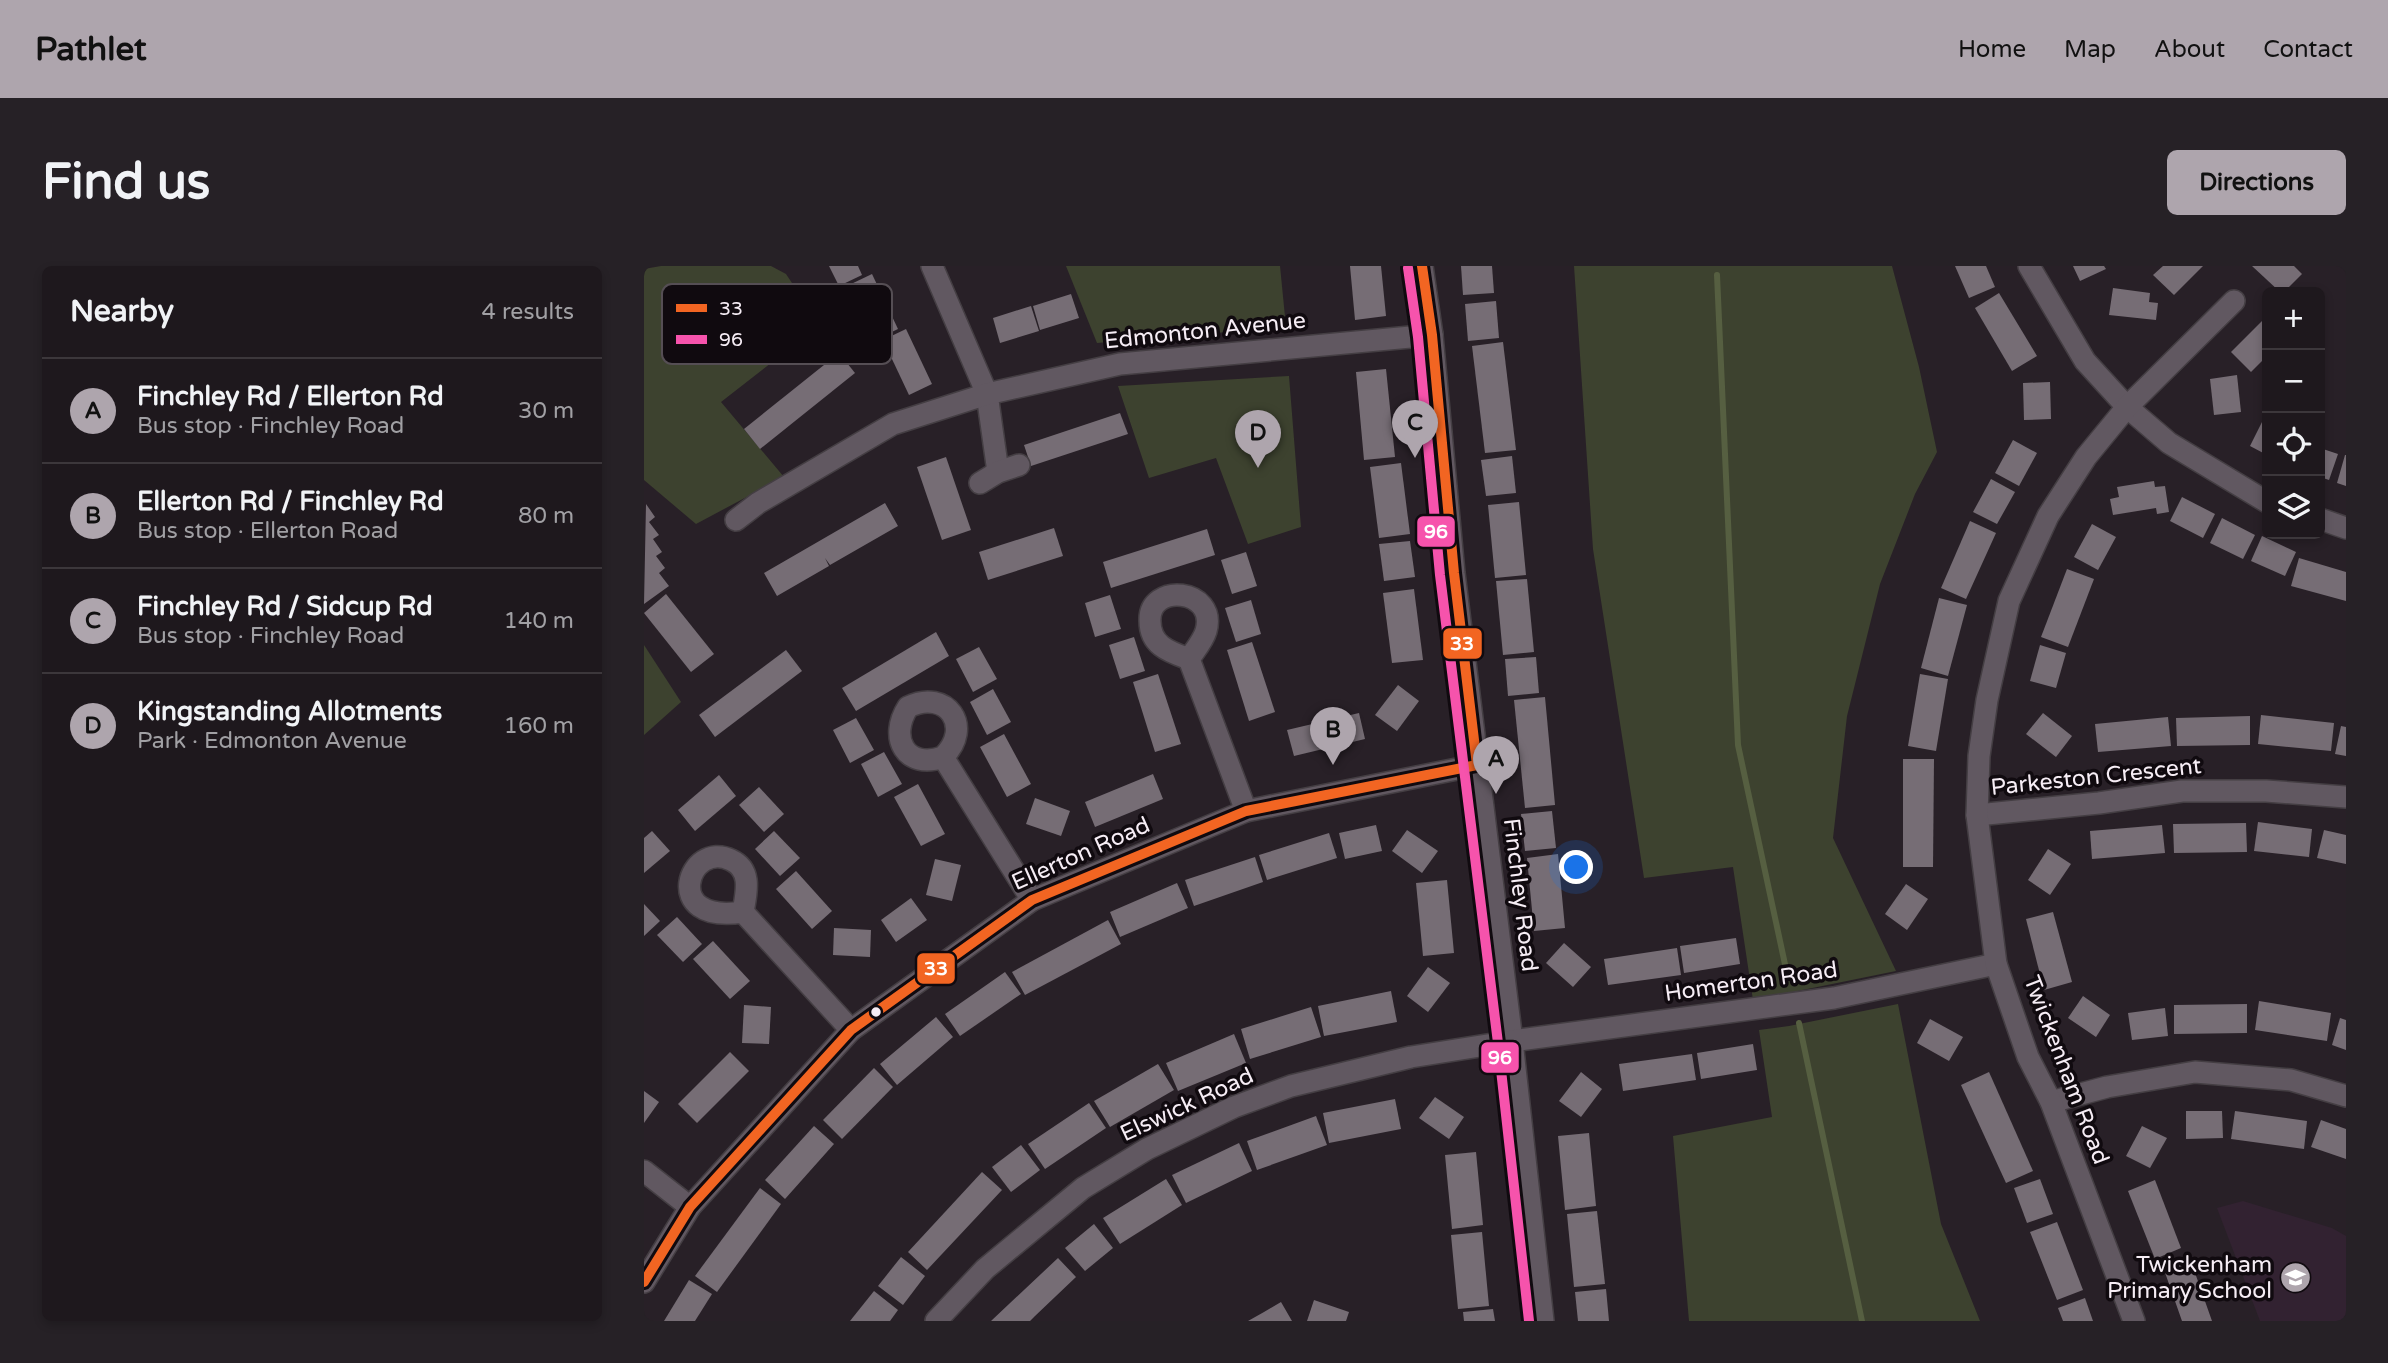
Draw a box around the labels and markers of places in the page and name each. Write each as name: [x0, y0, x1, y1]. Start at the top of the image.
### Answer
pin: C: [1392, 400, 1438, 458]
pin: D: [1235, 410, 1281, 468]
pin: B: [1310, 707, 1356, 765]
pin: A: [1473, 736, 1519, 794]
unlabelled marker: [869, 1005, 883, 1019]
place label: Twickenham Primary School: [2107, 1251, 2272, 1305]
school or university icon: Twickenham Primary School: [2278, 1261, 2312, 1295]

